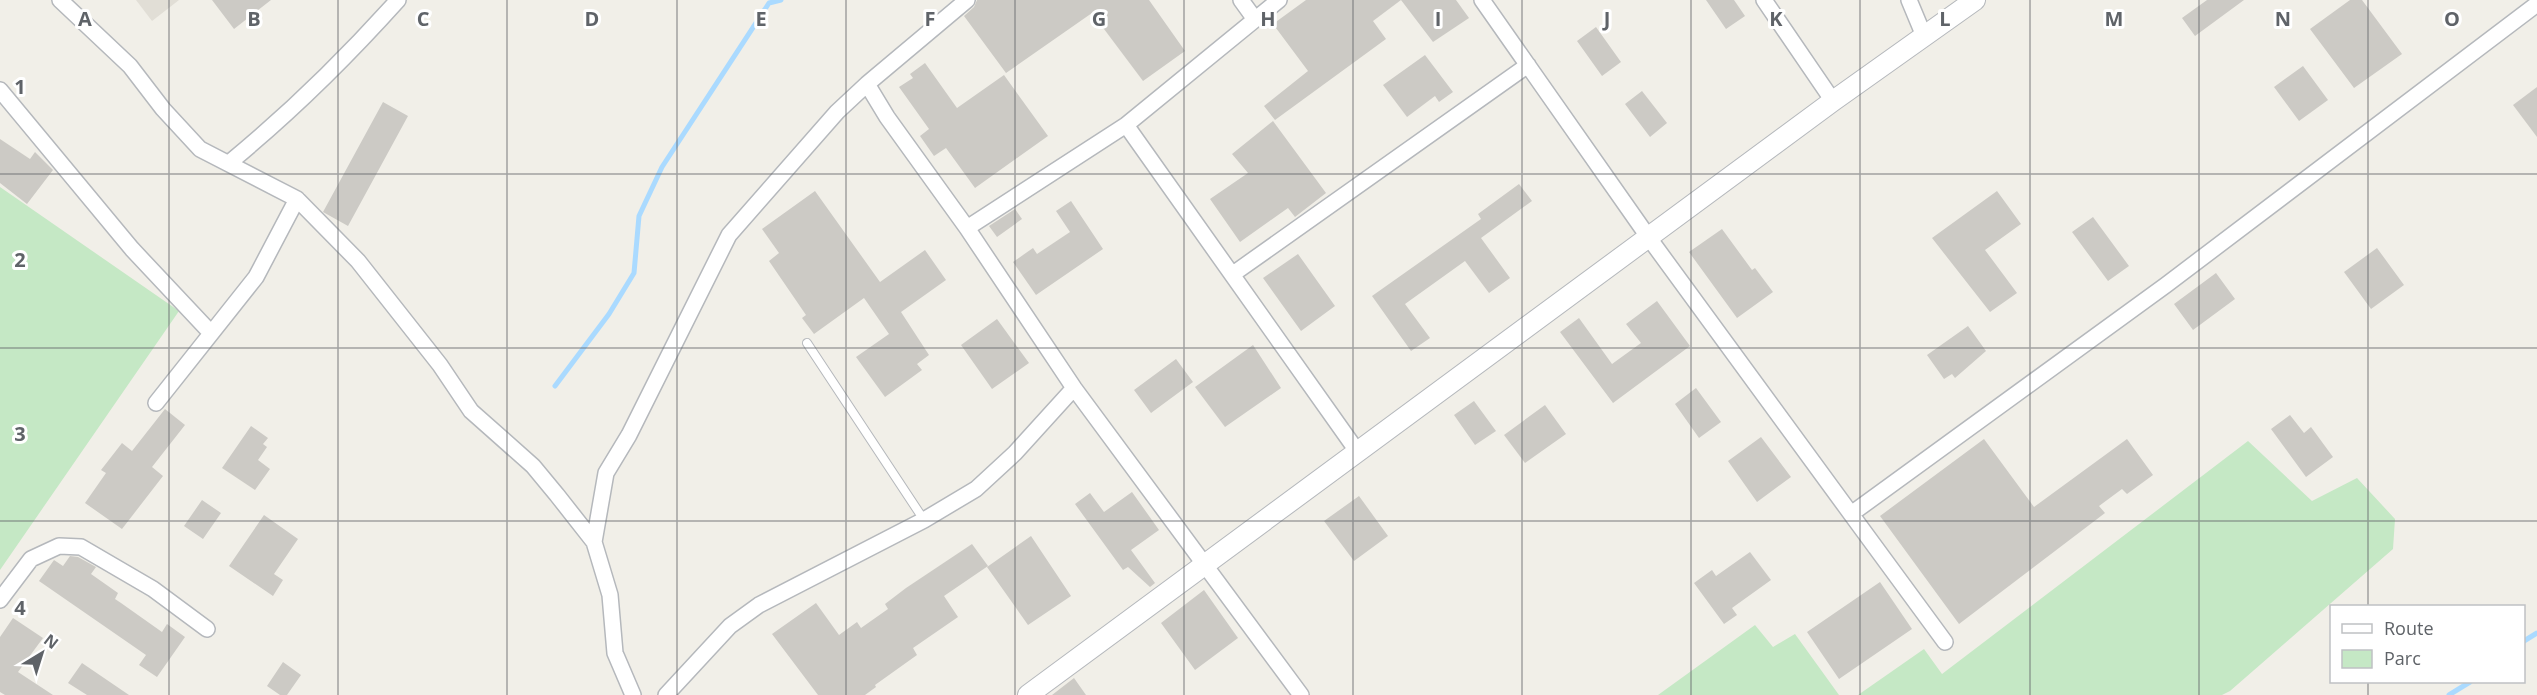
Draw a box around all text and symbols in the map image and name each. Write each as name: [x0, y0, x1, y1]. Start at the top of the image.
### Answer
text: A: [78, 5, 92, 32]
text: B: [247, 5, 261, 32]
text: C: [417, 5, 430, 32]
text: D: [585, 5, 599, 32]
text: E: [755, 5, 767, 32]
text: F: [925, 5, 935, 32]
text: G: [1092, 5, 1106, 32]
text: H: [1260, 5, 1276, 32]
text: I: [1435, 5, 1441, 32]
text: J: [1602, 5, 1610, 32]
text: K: [1769, 5, 1783, 32]
text: L: [1939, 5, 1951, 32]
text: M: [2105, 5, 2123, 32]
text: N: [2275, 5, 2291, 32]
text: O: [2444, 5, 2460, 32]
text: 1: [14, 73, 26, 100]
text: 2: [14, 246, 26, 273]
text: 3: [14, 420, 26, 447]
text: 4: [14, 594, 26, 621]
legend: [2330, 605, 2525, 683]
text: Route: [2384, 616, 2434, 640]
north arrow: [12, 623, 72, 683]
text: N: [39, 629, 63, 654]
text: Parc: [2384, 646, 2421, 670]

